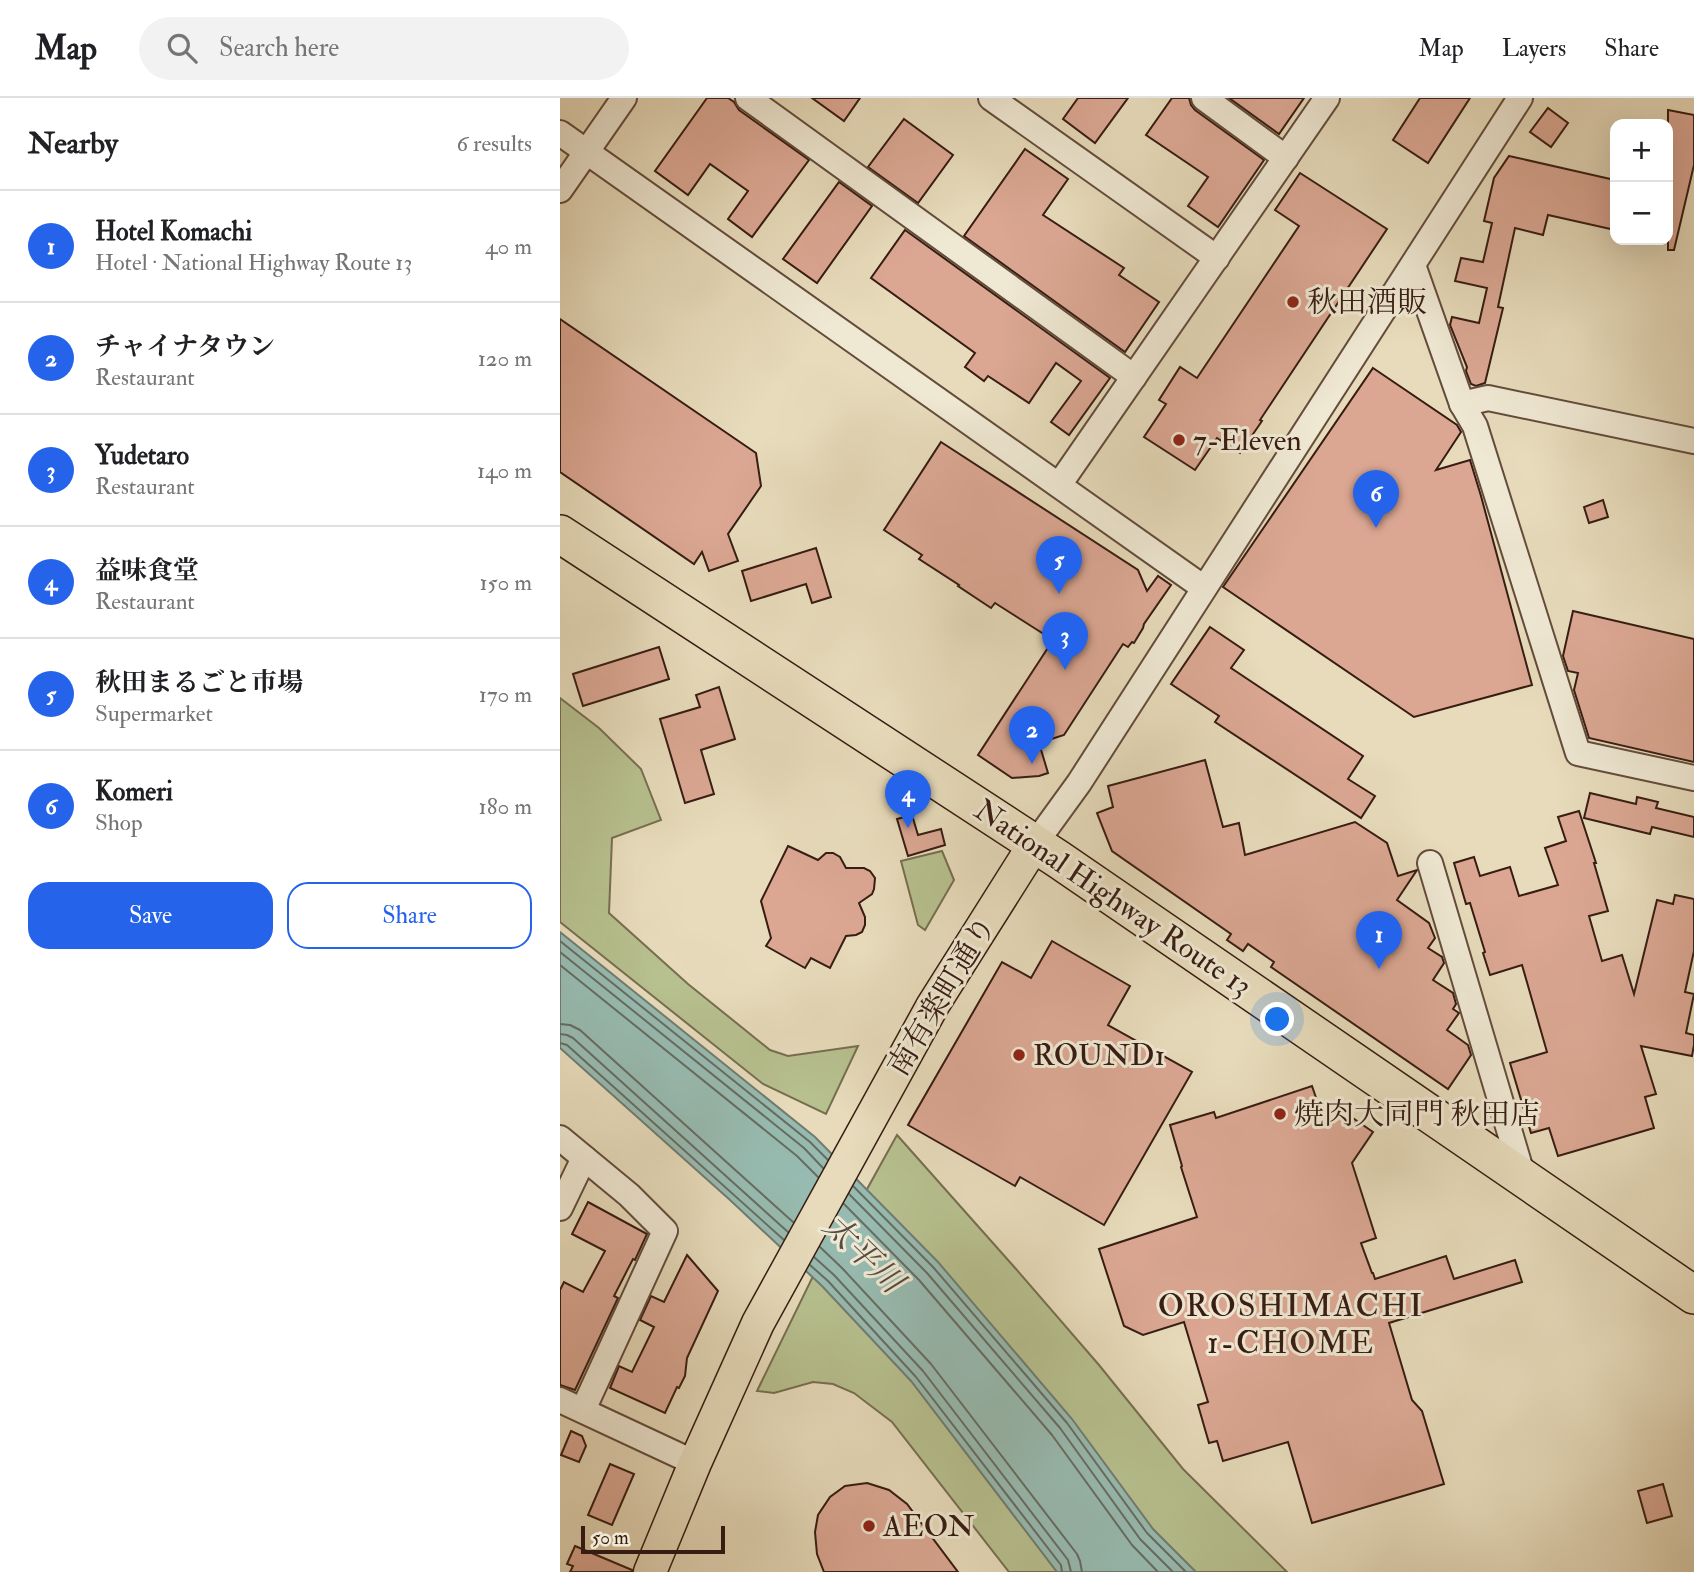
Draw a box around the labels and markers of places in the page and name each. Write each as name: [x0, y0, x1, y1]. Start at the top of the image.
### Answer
place label: 秋田酒販: [1307, 284, 1427, 321]
marker: 秋田酒販: [1285, 294, 1301, 310]
place label: 7-Eleven: [1193, 422, 1302, 459]
marker: 7-Eleven: [1171, 432, 1187, 448]
pin: 6: [1353, 470, 1399, 528]
pin: 5: [1036, 536, 1082, 594]
pin: 3: [1042, 612, 1088, 670]
pin: 2: [1009, 706, 1055, 764]
pin: 4: [885, 770, 931, 828]
pin: 1: [1356, 911, 1402, 969]
place label: ROUND1: [1033, 1037, 1165, 1074]
marker: ROUND1: [1011, 1047, 1027, 1063]
place label: 焼肉大同門 秋田店: [1294, 1096, 1540, 1133]
marker: 焼肉大同門 秋田店: [1272, 1106, 1288, 1122]
place label: AEON: [882, 1508, 975, 1545]
marker: AEON: [861, 1518, 877, 1534]

